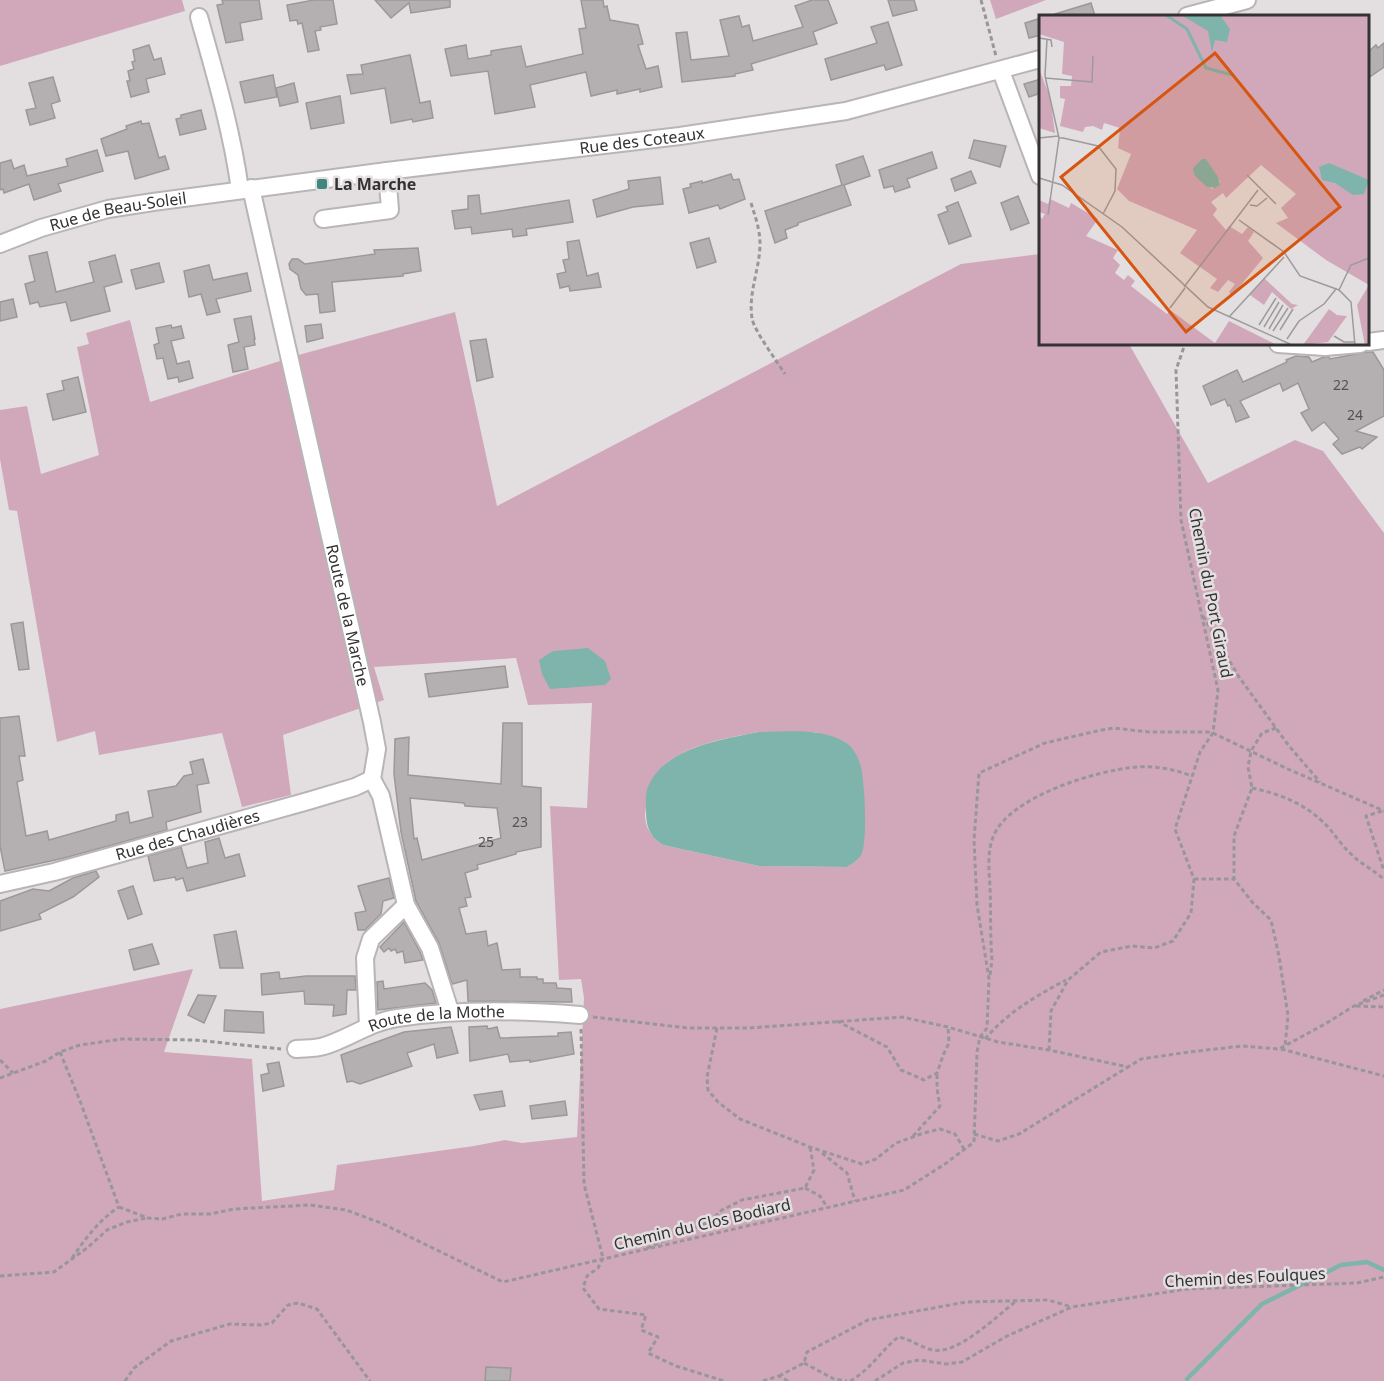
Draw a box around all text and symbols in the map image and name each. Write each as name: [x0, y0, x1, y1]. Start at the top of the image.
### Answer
inset map: [1039, 15, 1369, 345]
street label: Rue des Coteaux: [578, 121, 706, 159]
place label: La Marche: [334, 173, 416, 195]
marker: La Marche: [315, 177, 329, 191]
street label: Rue de Beau-Soleil: [47, 187, 188, 236]
house number: 22: [1333, 375, 1349, 394]
house number: 24: [1347, 405, 1363, 424]
street label: Chemin du Port Giraud: [1184, 506, 1238, 680]
street label: Route de la Marche: [321, 542, 375, 688]
street label: Rue des Chaudières: [113, 804, 262, 865]
house number: 23: [512, 812, 528, 831]
house number: 25: [478, 832, 494, 851]
street label: Route de la Mothe: [365, 1000, 505, 1037]
street label: Chemin du Clos Bodiard: [611, 1193, 793, 1255]
street label: Chemin des Foulques: [1164, 1262, 1326, 1292]

